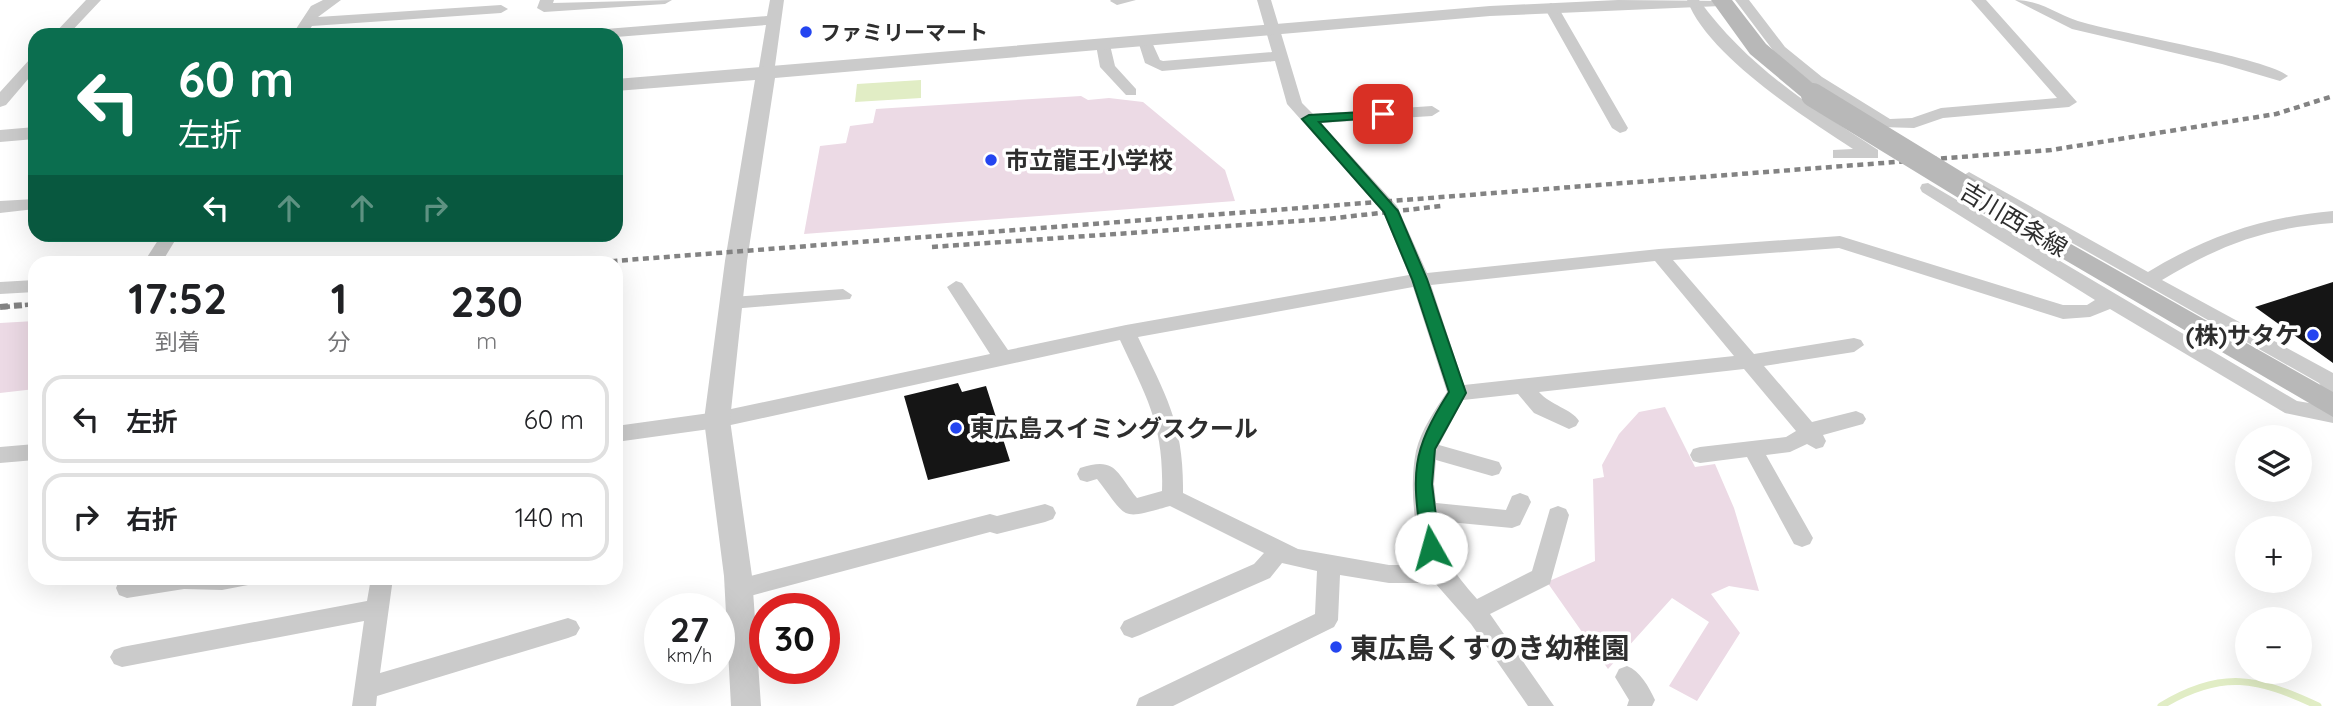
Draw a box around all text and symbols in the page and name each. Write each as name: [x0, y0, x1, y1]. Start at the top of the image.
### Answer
place label: ファミリーマート: [820, 19, 988, 45]
marker: ファミリーマート: [798, 24, 814, 40]
text: 60 m: [178, 48, 294, 109]
icon: left: [63, 56, 154, 147]
pin: [1353, 84, 1413, 144]
icon: arrive: [1364, 95, 1402, 133]
text: 左折: [178, 114, 242, 154]
place label: 市立龍王小学校: [1005, 145, 1173, 175]
marker: 市立龍王小学校: [983, 152, 999, 168]
street label: 吉川西条線: [1955, 175, 2073, 263]
icon: left: [197, 189, 235, 227]
icon: ahead: [270, 189, 308, 227]
icon: ahead: [343, 189, 381, 227]
icon: right: [416, 189, 454, 227]
text: 17:52: [128, 272, 227, 325]
text: 1: [331, 272, 347, 325]
text: 230: [451, 275, 523, 328]
place label: (株)サタケ: [2186, 320, 2299, 350]
text: m: [476, 326, 497, 355]
text: 到着: [155, 327, 201, 356]
text: 分: [327, 327, 350, 356]
marker: (株)サタケ: [2305, 327, 2321, 343]
icon: left: [67, 400, 105, 438]
text: 60 m: [524, 403, 584, 436]
text: 左折: [126, 405, 178, 438]
place label: 東広島スイミングスクール: [970, 413, 1258, 443]
marker: 東広島スイミングスクール: [948, 420, 964, 436]
map controls: [2235, 425, 2312, 684]
button: layers: [2235, 425, 2312, 502]
icon: right: [67, 498, 105, 536]
text: 140 m: [515, 501, 584, 534]
text: 右折: [126, 503, 178, 536]
position arrow: [1394, 511, 1468, 585]
button: +: [2235, 516, 2312, 593]
speed limit sign: 30: [749, 593, 840, 684]
text: 27: [670, 607, 709, 651]
button: −: [2235, 607, 2312, 684]
place label: 東広島くすのき幼稚園: [1350, 630, 1629, 665]
marker: 東広島くすのき幼稚園: [1328, 639, 1344, 655]
text: km/h: [667, 644, 712, 667]

